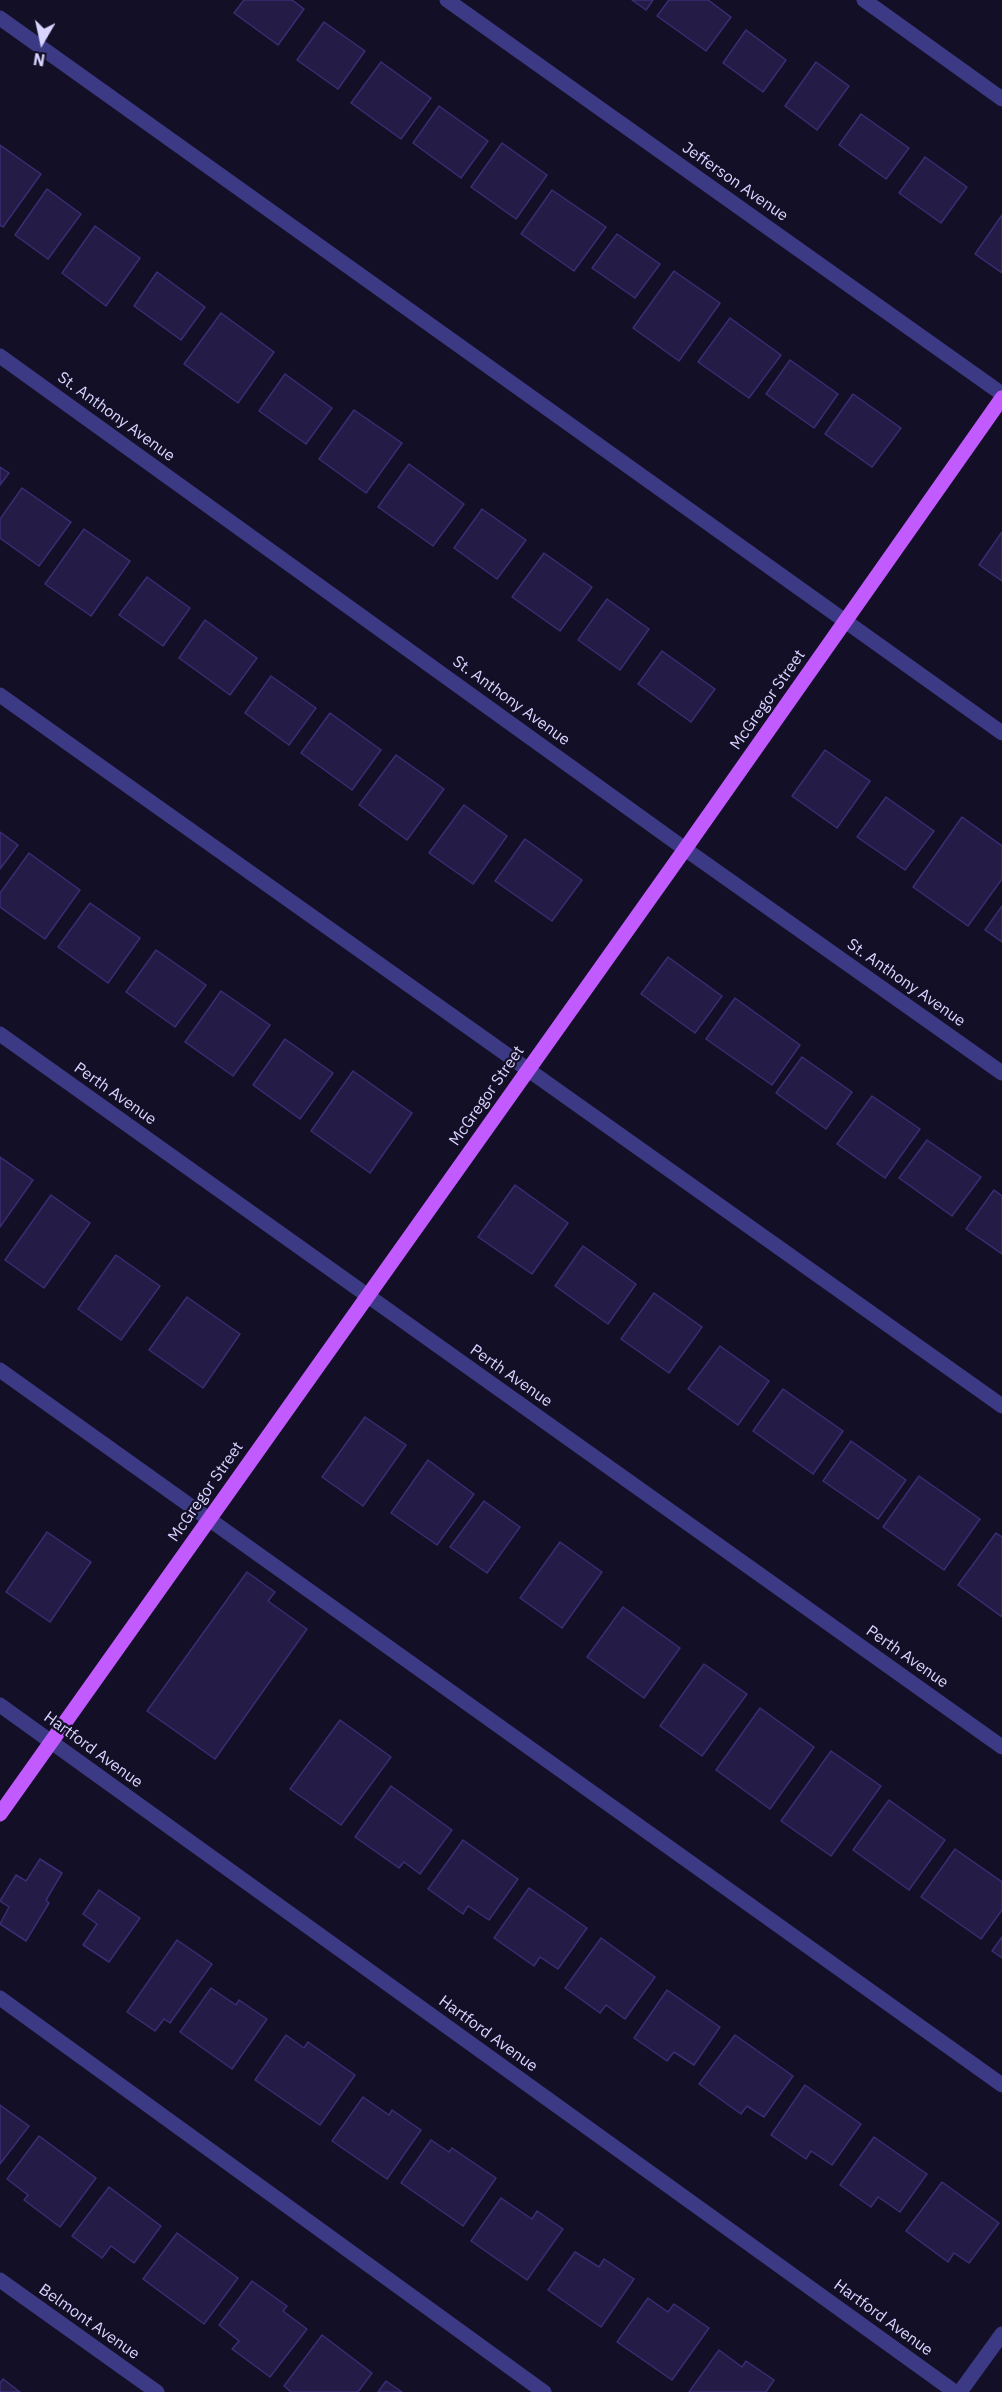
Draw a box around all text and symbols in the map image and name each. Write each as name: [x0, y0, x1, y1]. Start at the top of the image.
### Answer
north arrow: [12, 12, 72, 72]
text: N: [32, 49, 46, 71]
street label: Jefferson Avenue: [678, 138, 792, 226]
street label: St. Anthony Avenue: [54, 368, 178, 466]
street label: McGregor Street: [726, 646, 810, 754]
street label: St. Anthony Avenue: [449, 652, 573, 750]
street label: St. Anthony Avenue: [843, 935, 969, 1031]
street label: McGregor Street: [445, 1042, 529, 1150]
street label: Perth Avenue: [70, 1059, 160, 1129]
street label: Perth Avenue: [466, 1341, 556, 1411]
street label: McGregor Street: [164, 1438, 248, 1546]
street label: Perth Avenue: [862, 1622, 952, 1692]
street label: Hartford Avenue: [40, 1708, 146, 1792]
street label: Hartford Avenue: [435, 1992, 541, 2076]
street label: Hartford Avenue: [830, 2276, 936, 2360]
street label: Belmont Avenue: [35, 2280, 143, 2364]

